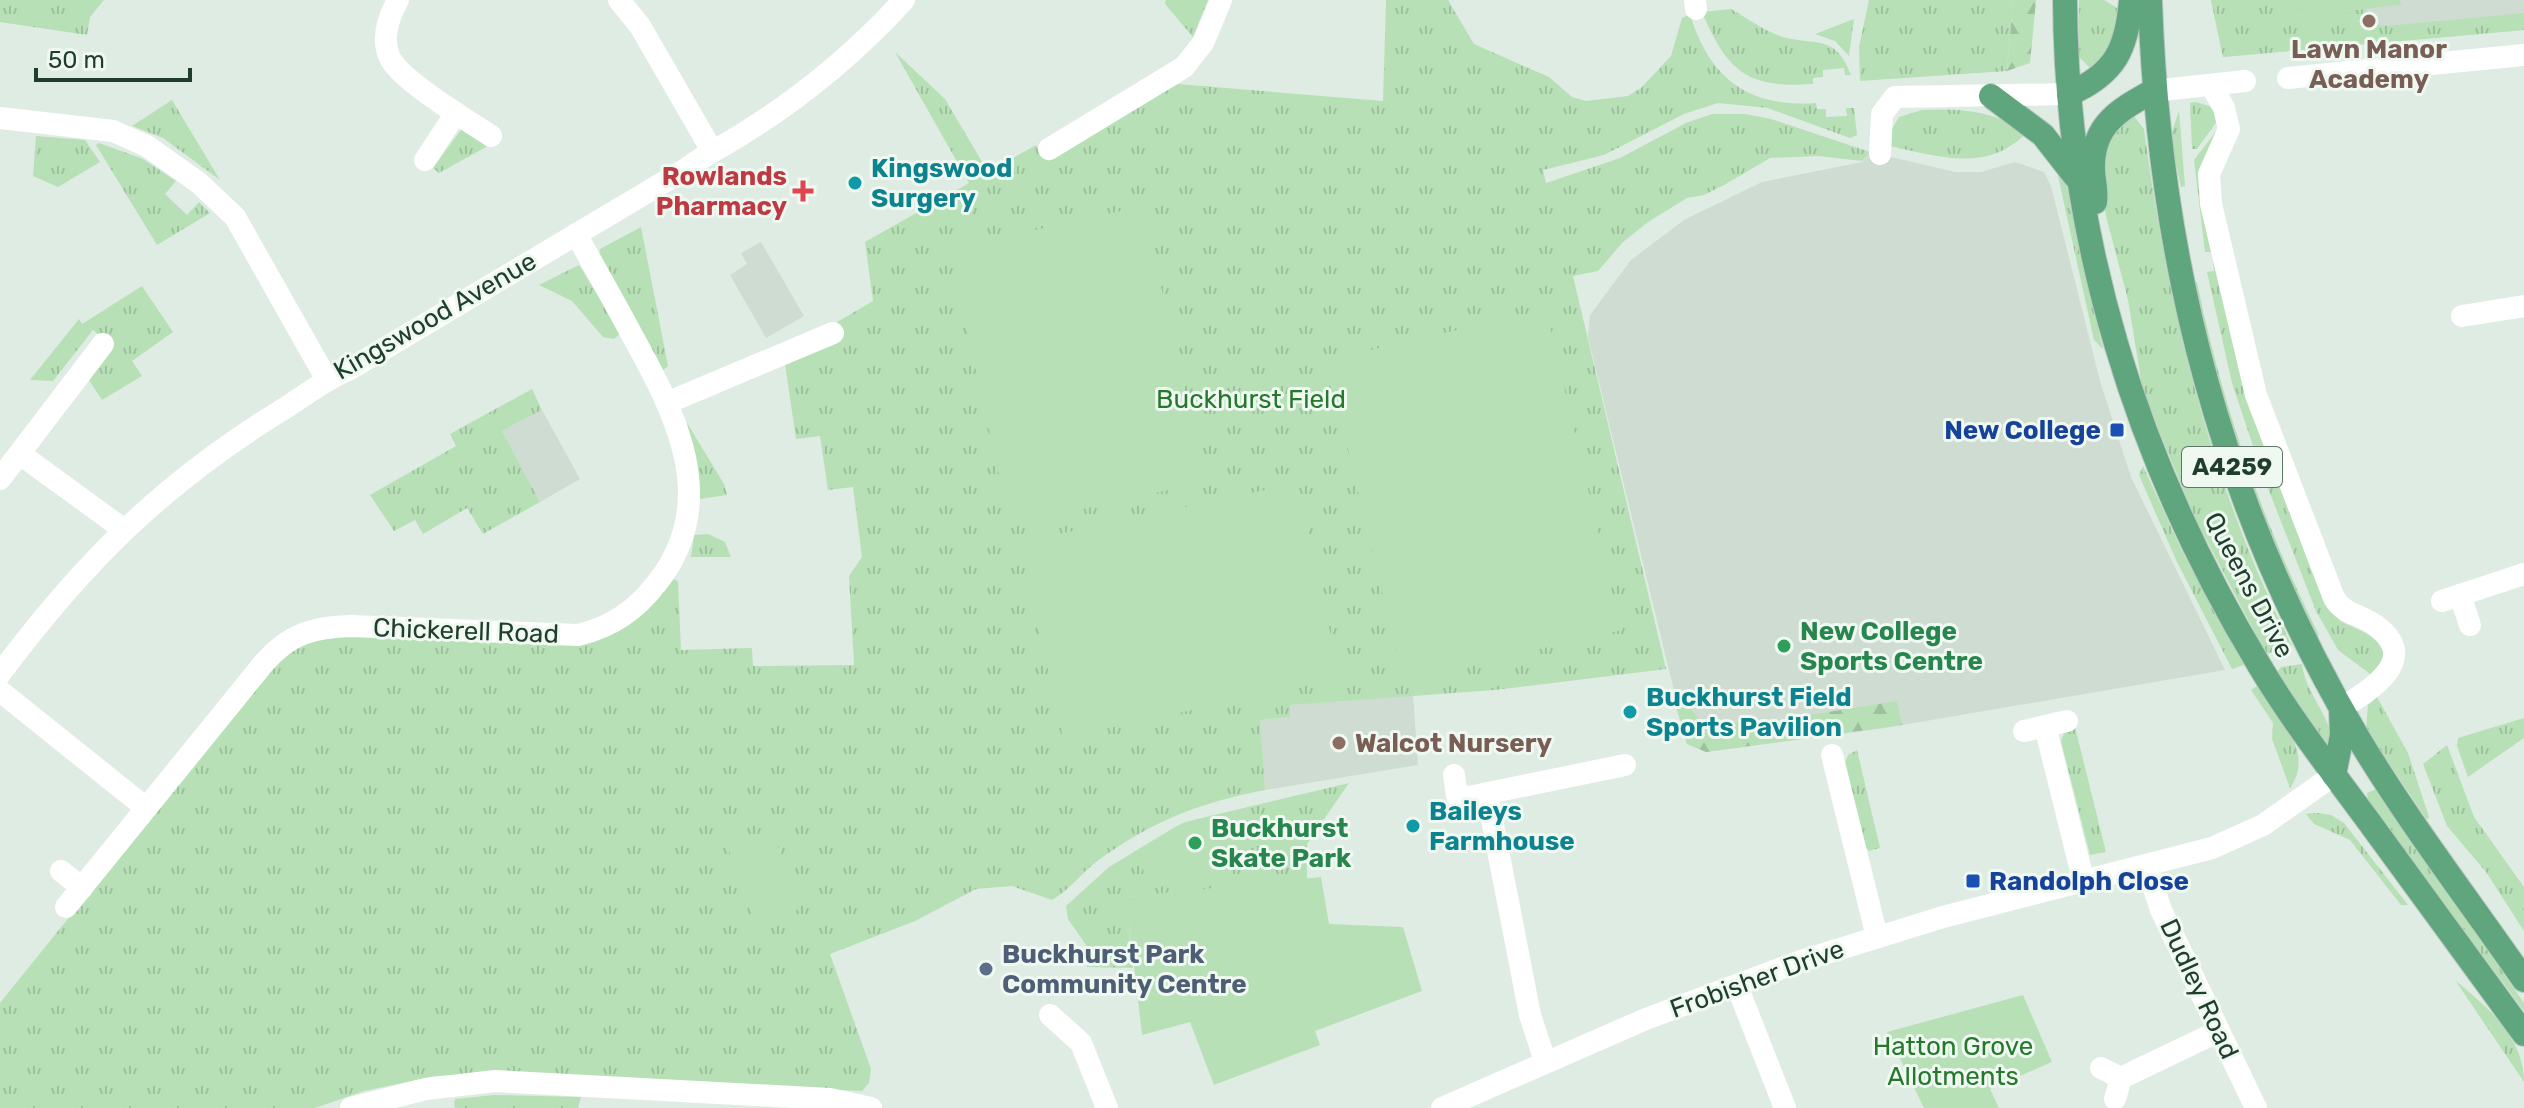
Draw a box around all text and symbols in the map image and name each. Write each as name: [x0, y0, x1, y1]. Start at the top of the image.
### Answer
marker: Lawn Manor Academy: [2360, 12, 2378, 30]
scale bar: [36, 32, 190, 82]
place label: Lawn Manor Academy: [2291, 34, 2447, 95]
text: 50 m: [48, 46, 105, 74]
place label: Kingswood Surgery: [871, 153, 1012, 214]
place label: Rowlands Pharmacy: [656, 161, 787, 222]
marker: Kingswood Surgery: [846, 174, 864, 192]
marker: Rowlands Pharmacy: [794, 182, 812, 200]
street label: Kingswood Avenue: [328, 245, 542, 387]
park label: Buckhurst Field: [1156, 384, 1346, 415]
place label: New College: [1944, 415, 2101, 446]
marker: New College: [2108, 421, 2126, 439]
road number: A4259: [2182, 447, 2282, 487]
street label: Queens Drive: [2198, 507, 2300, 663]
street label: Chickerell Road: [373, 612, 559, 650]
place label: New College Sports Centre: [1800, 616, 1983, 677]
marker: New College Sports Centre: [1775, 637, 1793, 655]
place label: Buckhurst Field Sports Pavilion: [1646, 682, 1852, 743]
marker: Buckhurst Field Sports Pavilion: [1621, 703, 1639, 721]
place label: Walcot Nursery: [1355, 728, 1553, 759]
marker: Walcot Nursery: [1330, 734, 1348, 752]
place label: Baileys Farmhouse: [1429, 796, 1575, 857]
place label: Buckhurst Skate Park: [1211, 813, 1352, 874]
marker: Baileys Farmhouse: [1404, 817, 1422, 835]
marker: Buckhurst Skate Park: [1186, 834, 1204, 852]
place label: Randolph Close: [1989, 866, 2189, 897]
marker: Randolph Close: [1964, 872, 1982, 890]
street label: Dudley Road: [2153, 914, 2245, 1064]
street label: Frobisher Drive: [1666, 933, 1848, 1025]
place label: Buckhurst Park Community Centre: [1002, 939, 1247, 1000]
marker: Buckhurst Park Community Centre: [977, 960, 995, 978]
park label: Hatton Grove Allotments: [1873, 1031, 2033, 1092]

